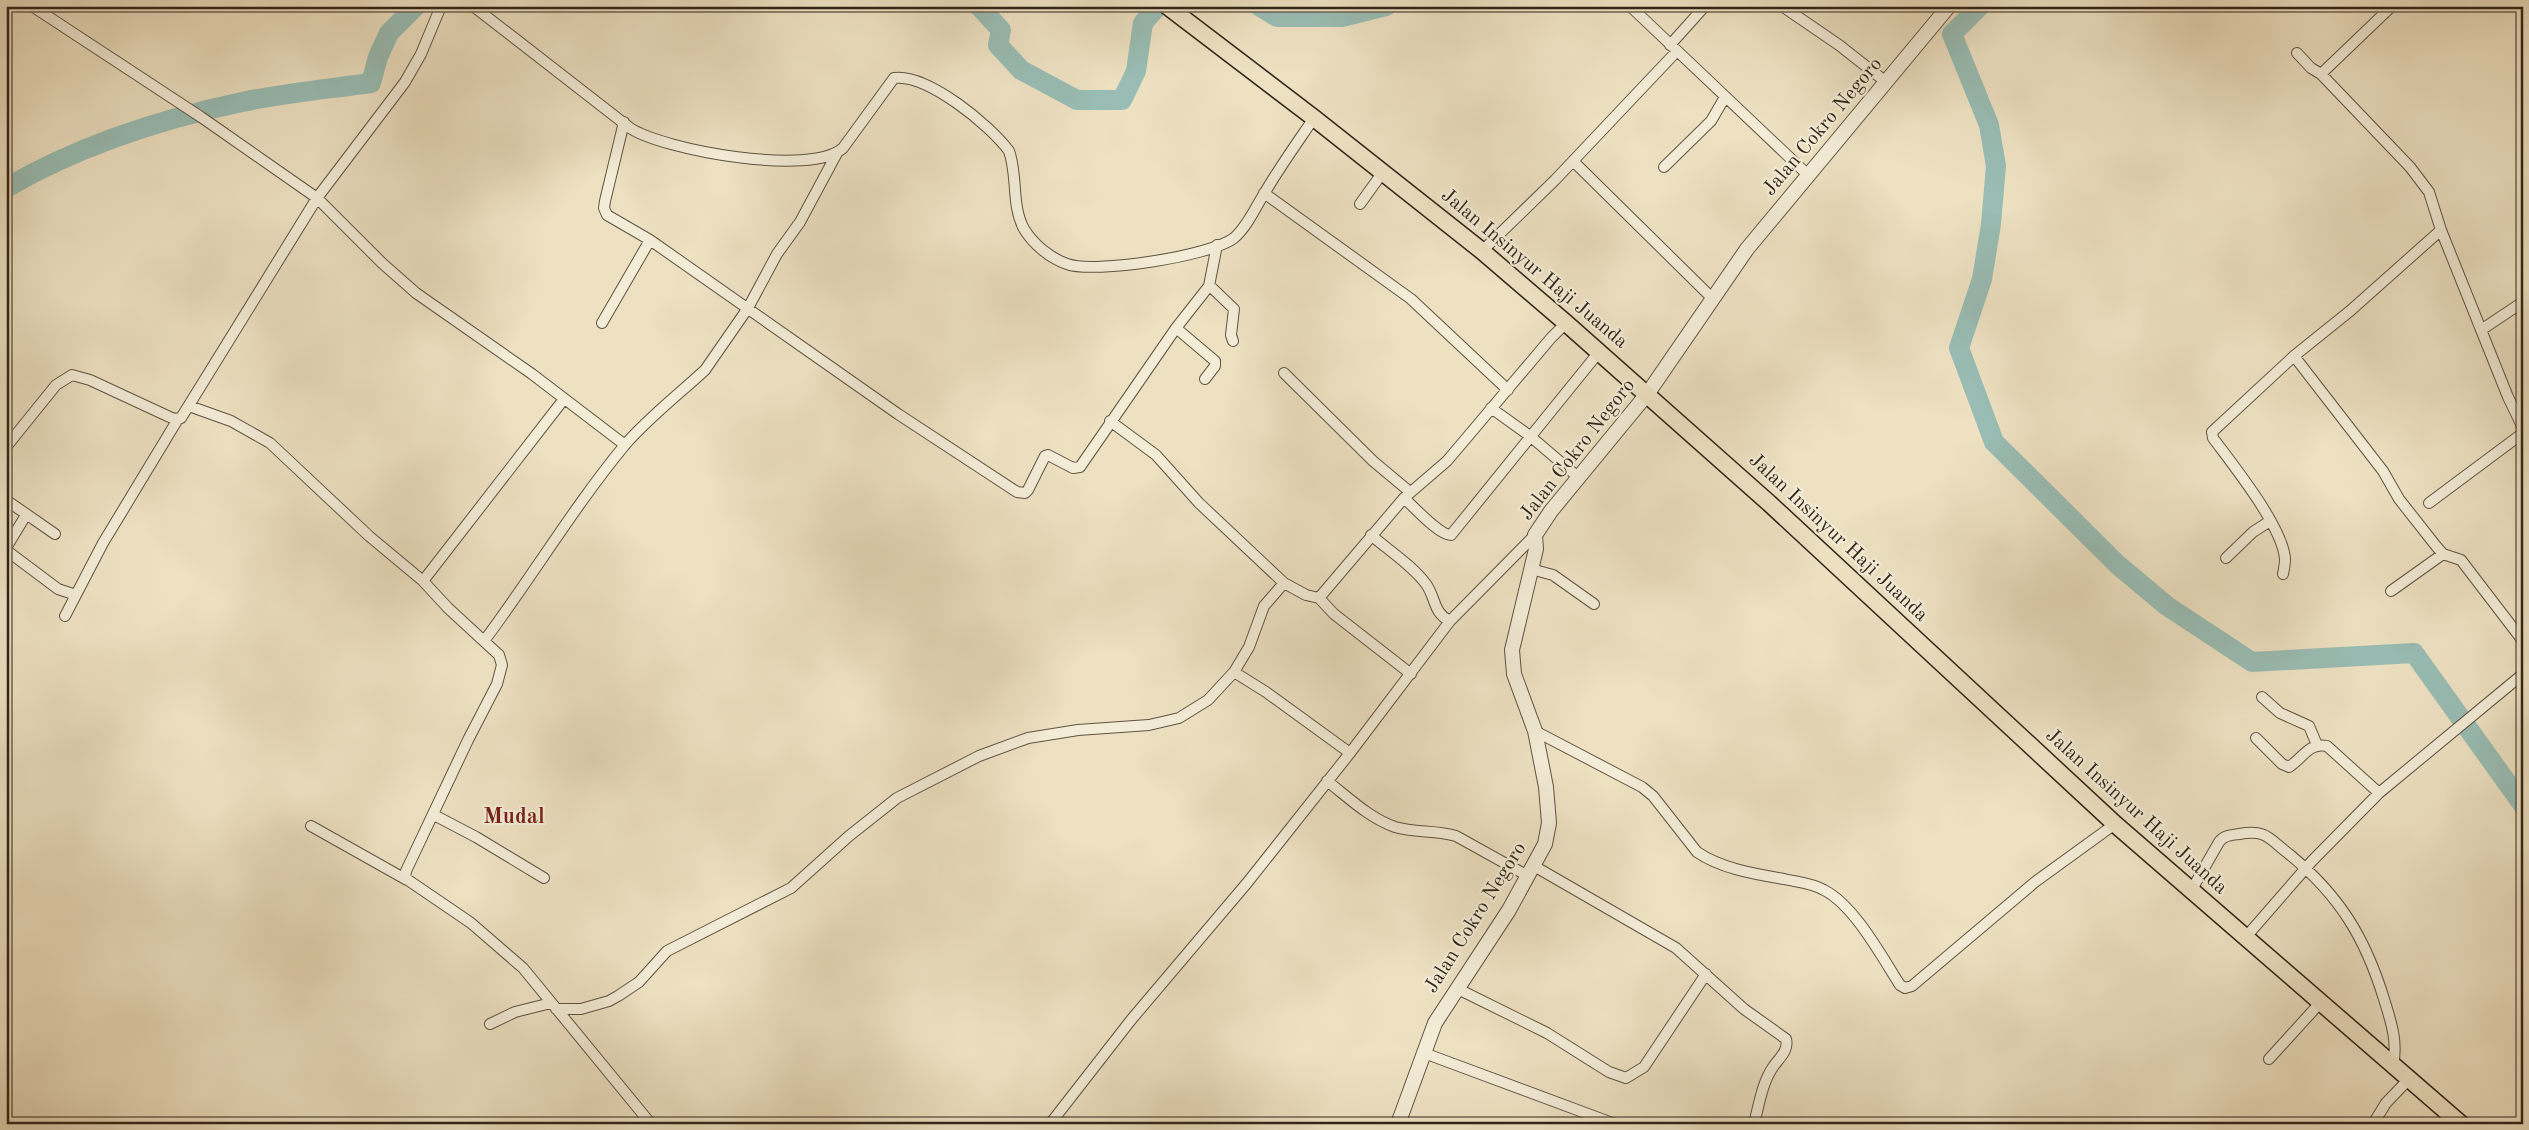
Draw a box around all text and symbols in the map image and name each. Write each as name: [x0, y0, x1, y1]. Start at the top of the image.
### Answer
street label: Jalan Cokro Negoro: [1760, 54, 1886, 200]
street label: Jalan Insinyur Haji Juanda: [1437, 185, 1631, 353]
street label: Jalan Cokro Negoro: [1517, 376, 1639, 524]
street label: Jalan Insinyur Haji Juanda: [1745, 450, 1931, 626]
street label: Jalan Insinyur Haji Juanda: [2041, 725, 2231, 899]
district label: Mudal: [483, 806, 545, 828]
street label: Jalan Cokro Negoro: [1422, 839, 1530, 997]

